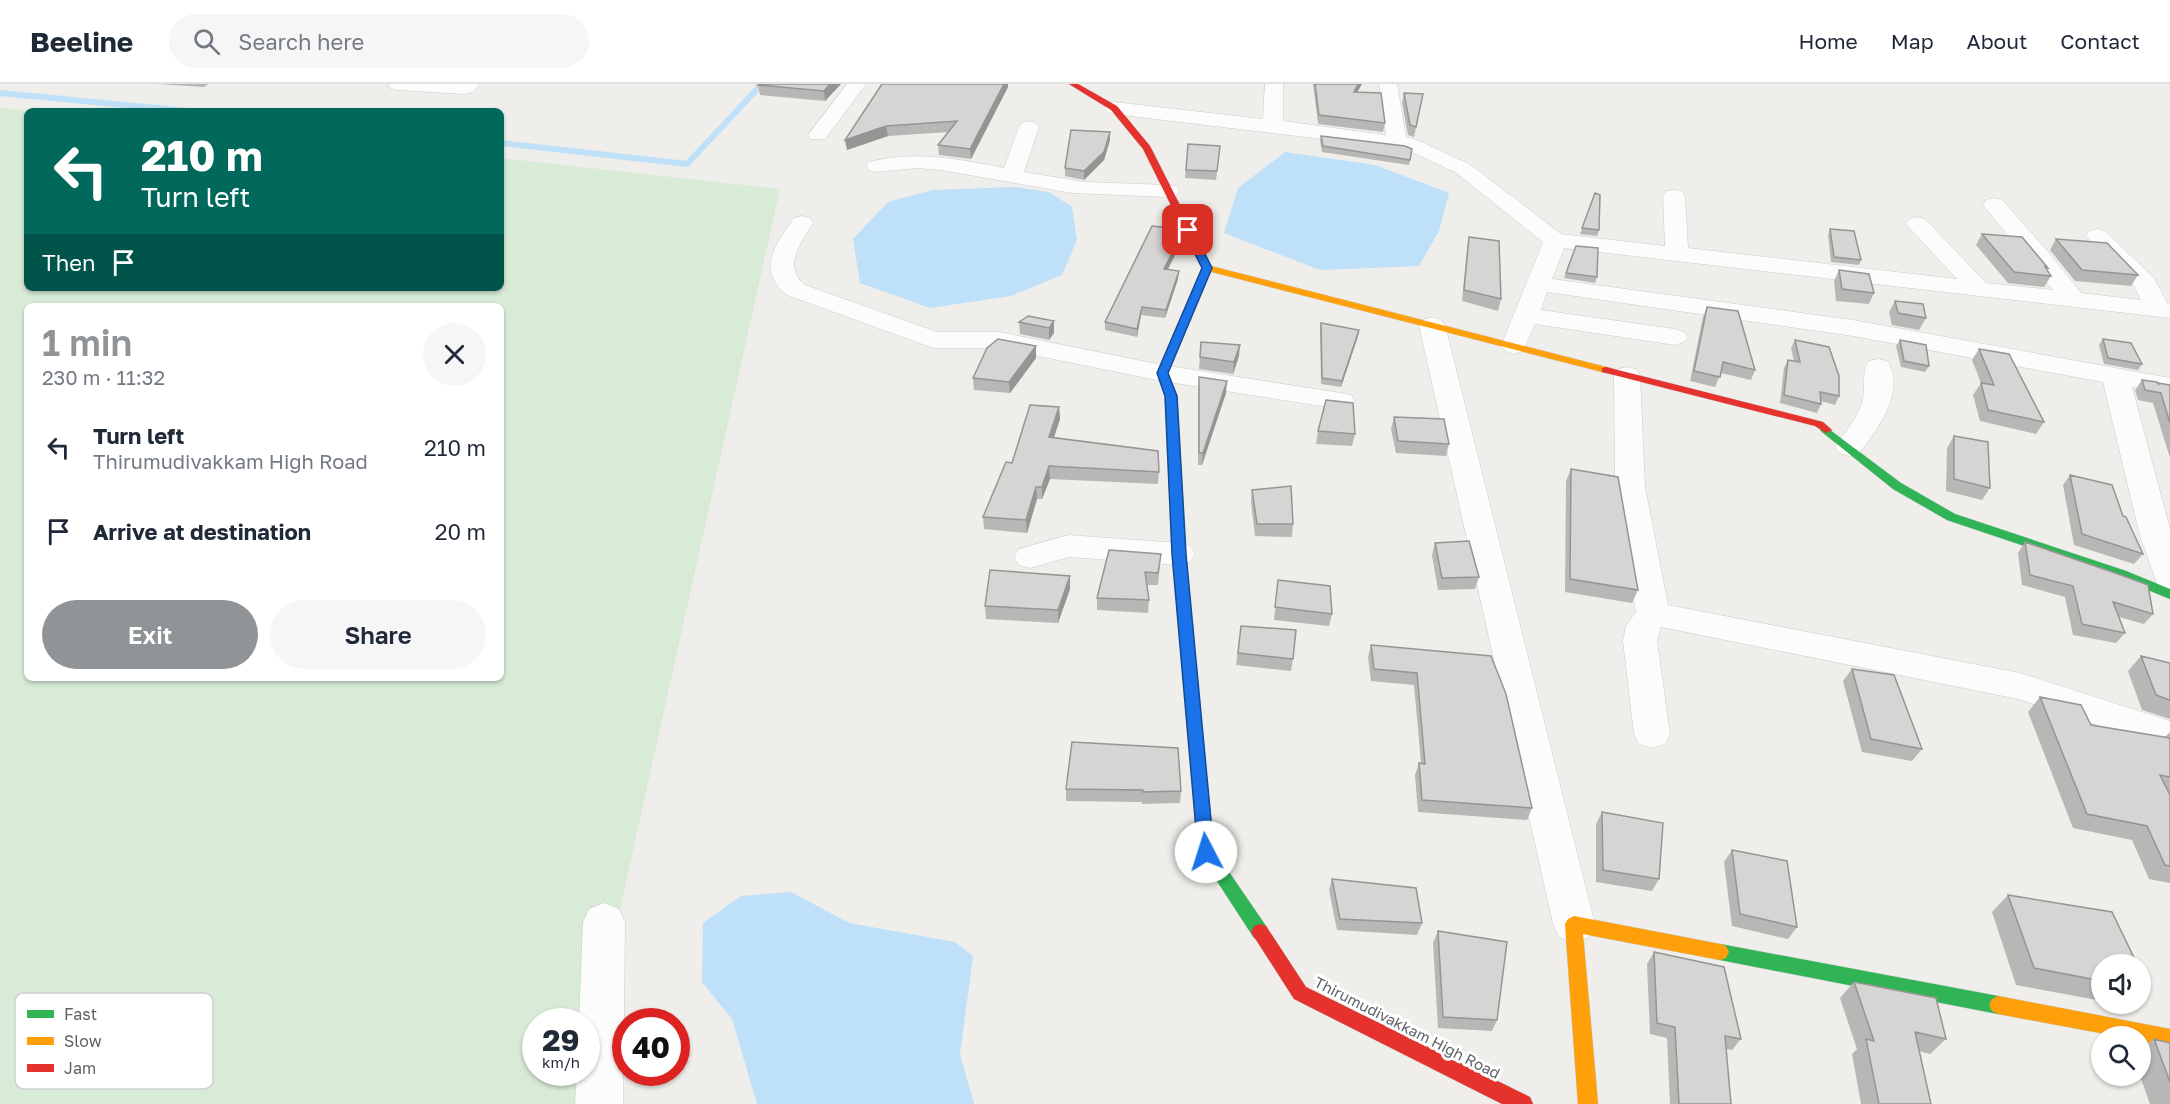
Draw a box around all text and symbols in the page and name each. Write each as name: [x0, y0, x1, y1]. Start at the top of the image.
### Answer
search box: [169, 14, 589, 68]
text: Beeline: [30, 25, 133, 58]
icon: search: [190, 25, 223, 58]
text: Search here: [238, 28, 364, 55]
text: Home: [1798, 28, 1858, 54]
text: Map: [1891, 28, 1934, 54]
text: About: [1967, 28, 2027, 54]
text: Contact: [2060, 28, 2140, 54]
text: 210 m: [141, 130, 263, 180]
icon: left: [42, 132, 120, 210]
text: Turn left: [141, 181, 250, 213]
pin: [1162, 204, 1213, 255]
icon: arrive: [1171, 213, 1204, 246]
icon: arrive: [107, 246, 140, 279]
text: Then: [42, 249, 95, 276]
text: 1 min: [42, 321, 132, 364]
button: close: [423, 323, 486, 386]
text: 230 m · 11:32: [42, 365, 165, 389]
text: Turn left: [93, 422, 184, 449]
icon: left: [42, 431, 75, 464]
text: 210 m: [424, 434, 486, 461]
text: Thirumudivakkam High Road: [93, 449, 368, 473]
icon: arrive: [42, 515, 75, 548]
text: Arrive at destination: [93, 518, 311, 545]
text: 20 m: [435, 518, 486, 545]
button: Exit: [42, 600, 258, 669]
button: Share: [270, 600, 486, 669]
position arrow: [1174, 820, 1238, 884]
map controls: [2091, 954, 2151, 1086]
button: sound: [2091, 954, 2151, 1014]
street label: Thirumudivakkam High Road: [1312, 972, 1503, 1082]
legend: [15, 993, 213, 1089]
text: Fast: [64, 1004, 97, 1024]
speed limit sign: 40: [612, 1008, 690, 1086]
text: 29: [542, 1022, 580, 1058]
button: search: [2091, 1026, 2151, 1086]
text: Slow: [64, 1031, 102, 1051]
text: km/h: [542, 1053, 580, 1071]
text: Jam: [64, 1058, 96, 1078]

